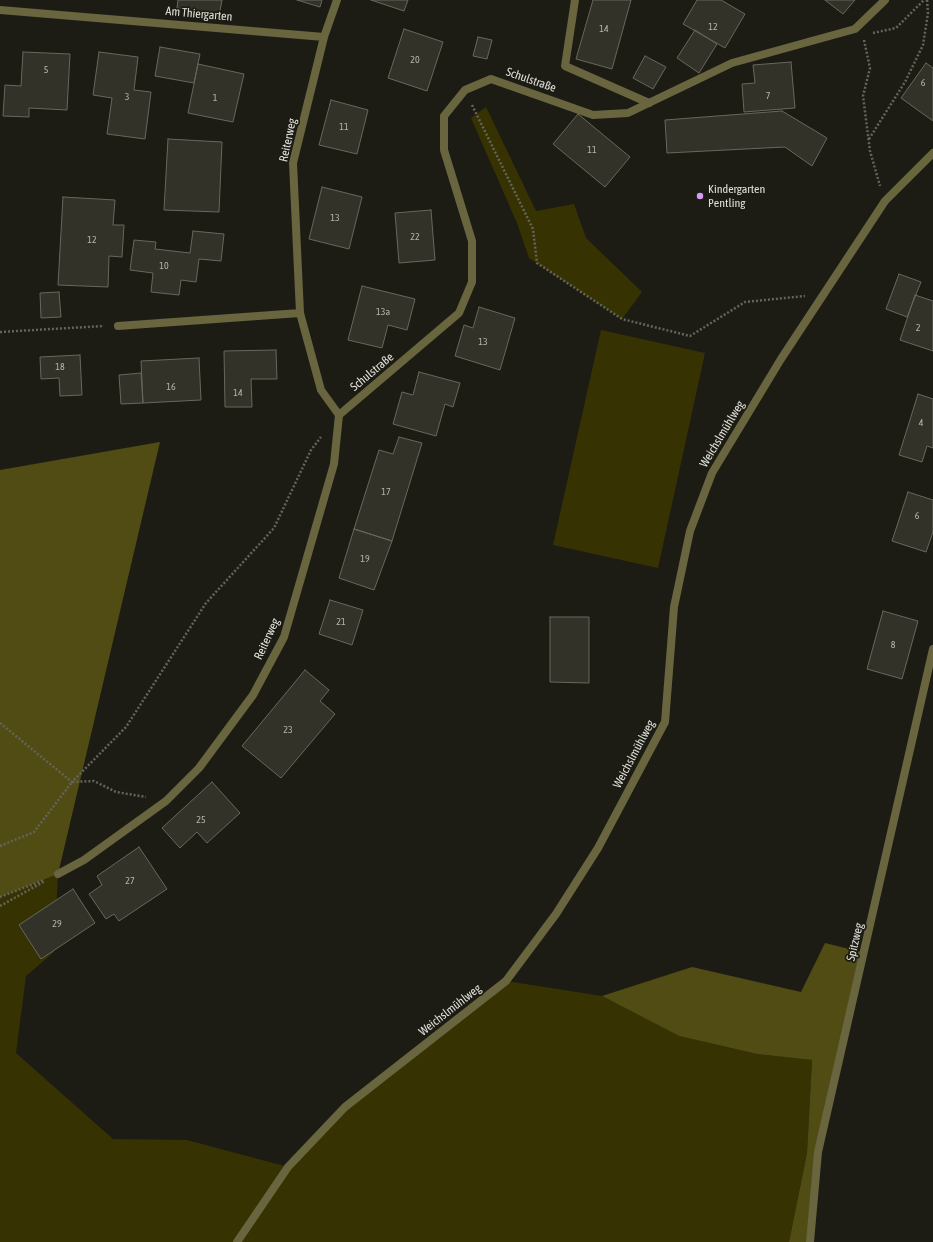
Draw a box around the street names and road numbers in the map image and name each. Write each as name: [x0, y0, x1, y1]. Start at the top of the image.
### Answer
street label: Am Thiergarten: [165, 4, 233, 24]
street label: Schulstraße: [504, 65, 558, 95]
street label: Reiterweg: [276, 117, 300, 163]
street label: Schulstraße: [347, 350, 397, 394]
street label: Weichslmühlweg: [696, 398, 748, 470]
street label: Reiterweg: [251, 616, 283, 662]
street label: Weichslmühlweg: [610, 717, 658, 791]
street label: Spitzweg: [844, 921, 866, 963]
street label: Weichslmühlweg: [416, 981, 484, 1039]

